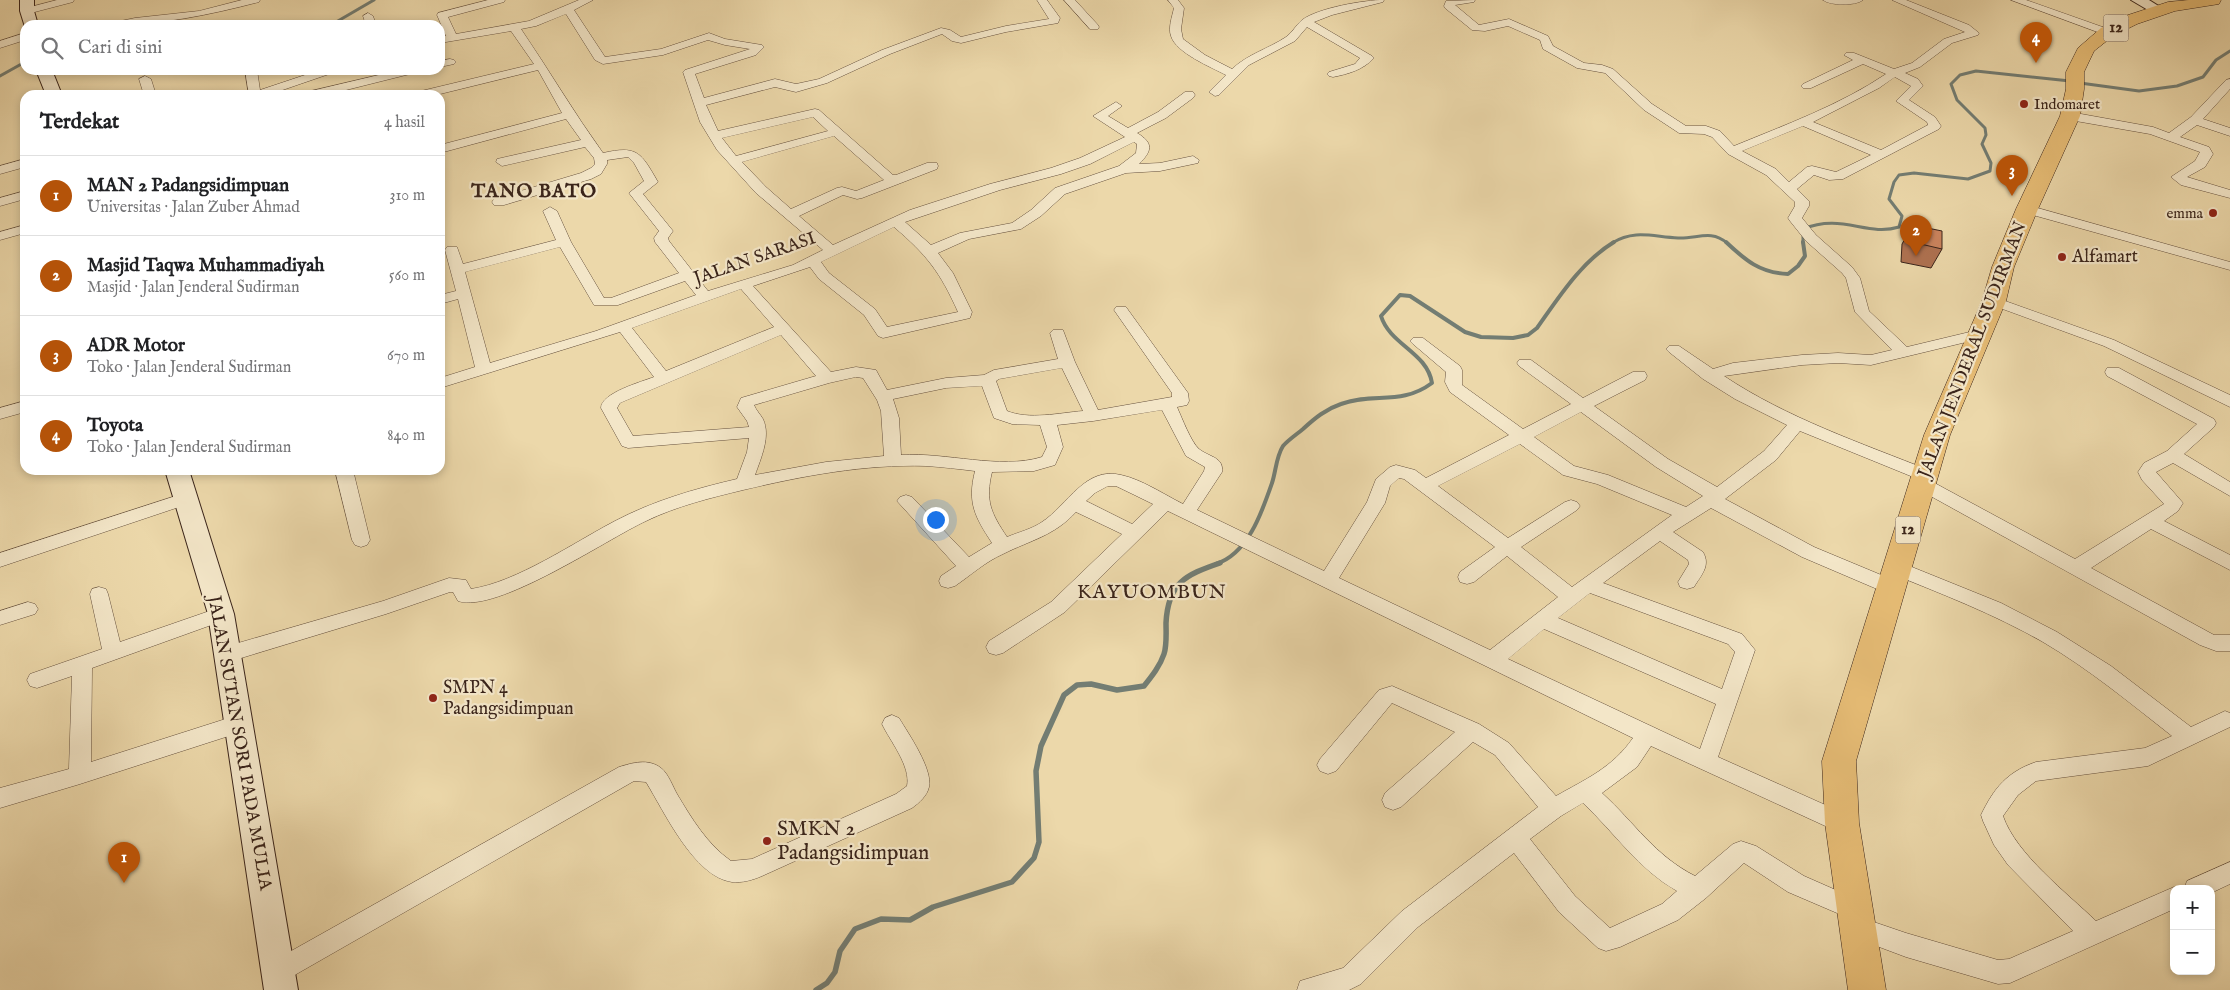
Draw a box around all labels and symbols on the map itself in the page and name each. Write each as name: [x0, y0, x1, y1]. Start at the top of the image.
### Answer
road number: 12: [2104, 14, 2128, 42]
pin: 4: [2020, 22, 2052, 63]
place label: Indomaret: [2034, 95, 2100, 114]
marker: Indomaret: [2018, 98, 2030, 110]
pin: 3: [1996, 155, 2028, 196]
district label: TANO BATO: [470, 180, 597, 204]
place label: emma: [2166, 204, 2204, 223]
marker: emma: [2207, 207, 2219, 219]
pin: 2: [1900, 215, 1932, 256]
street label: JALAN JENDERAL SUDIRMAN: [1913, 218, 2033, 483]
street label: JALAN SARASI: [689, 227, 819, 291]
place label: Alfamart: [2071, 246, 2138, 269]
marker: Alfamart: [2056, 251, 2068, 263]
your location: [923, 507, 949, 533]
road number: 12: [1896, 516, 1920, 544]
district label: KAYUOMBUN: [1077, 580, 1227, 605]
street label: JALAN SUTAN SORI PADA MULIA: [201, 592, 276, 893]
place label: SMPN 4 Padangsidimpuan: [443, 677, 574, 721]
marker: SMPN 4 Padangsidimpuan: [427, 692, 439, 704]
place label: SMKN 2 Padangsidimpuan: [777, 816, 929, 867]
marker: SMKN 2 Padangsidimpuan: [761, 835, 773, 847]
pin: 1: [108, 842, 140, 883]

